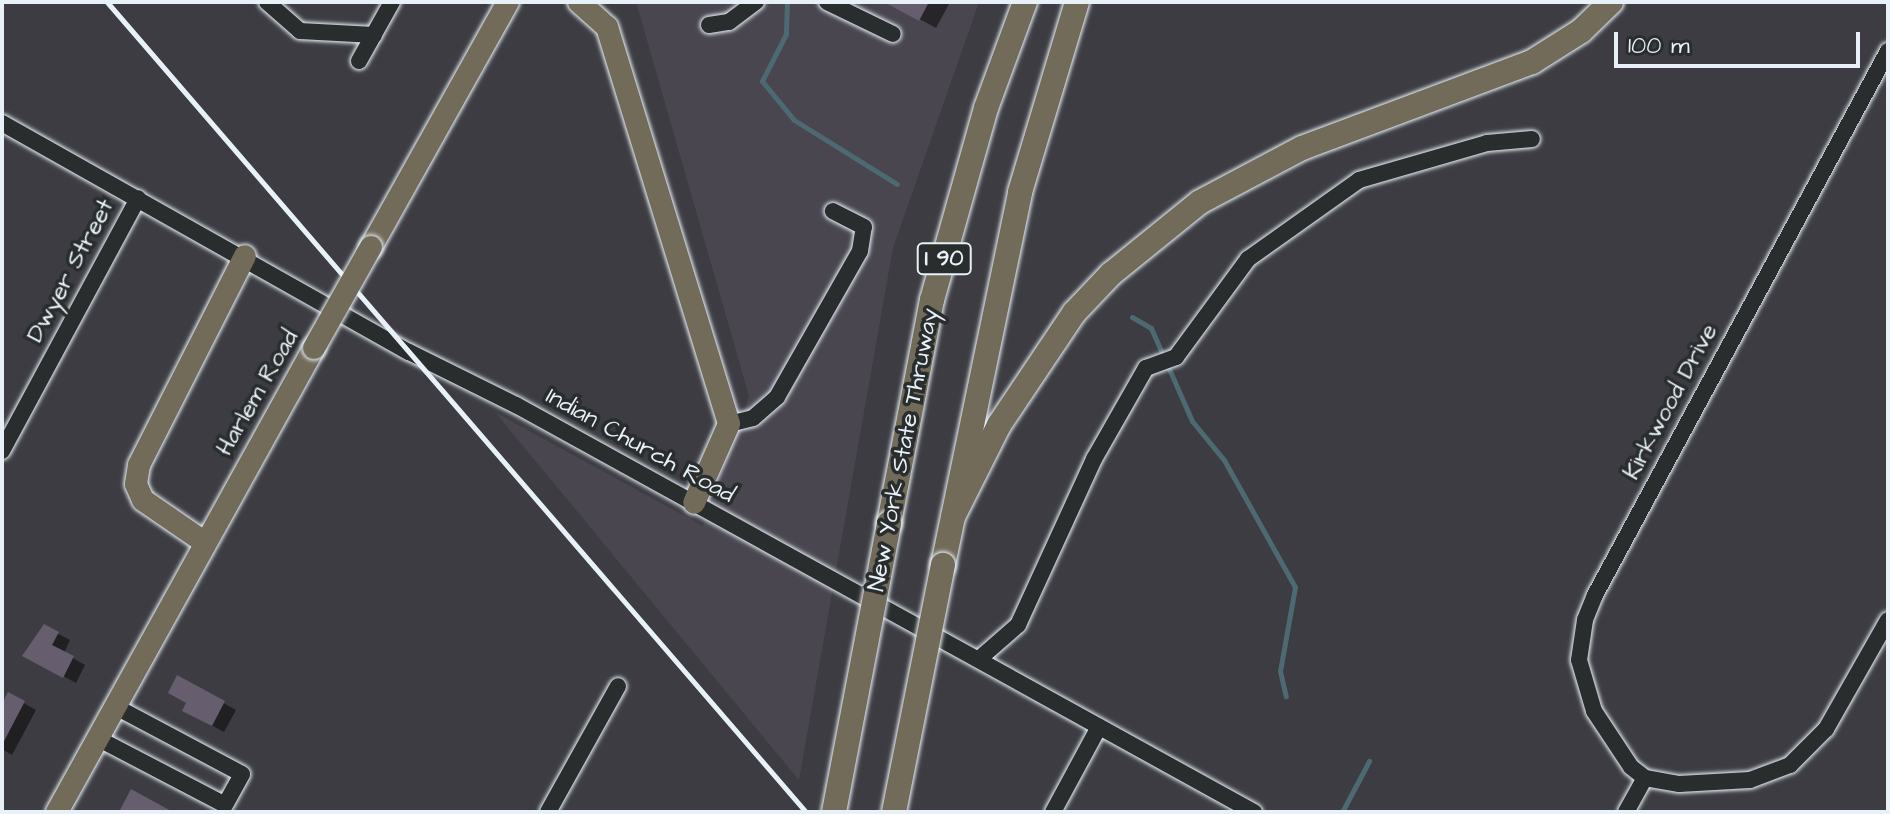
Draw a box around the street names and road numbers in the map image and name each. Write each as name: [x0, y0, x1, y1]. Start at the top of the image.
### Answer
street label: Dwyer Street: [21, 194, 121, 348]
road number: I 90: [916, 241, 972, 277]
street label: New York State Thruway: [862, 306, 946, 594]
street label: Kirkwood Drive: [1618, 319, 1724, 485]
street label: Harlem Road: [210, 325, 306, 461]
street label: Indian Church Road: [541, 382, 739, 510]

